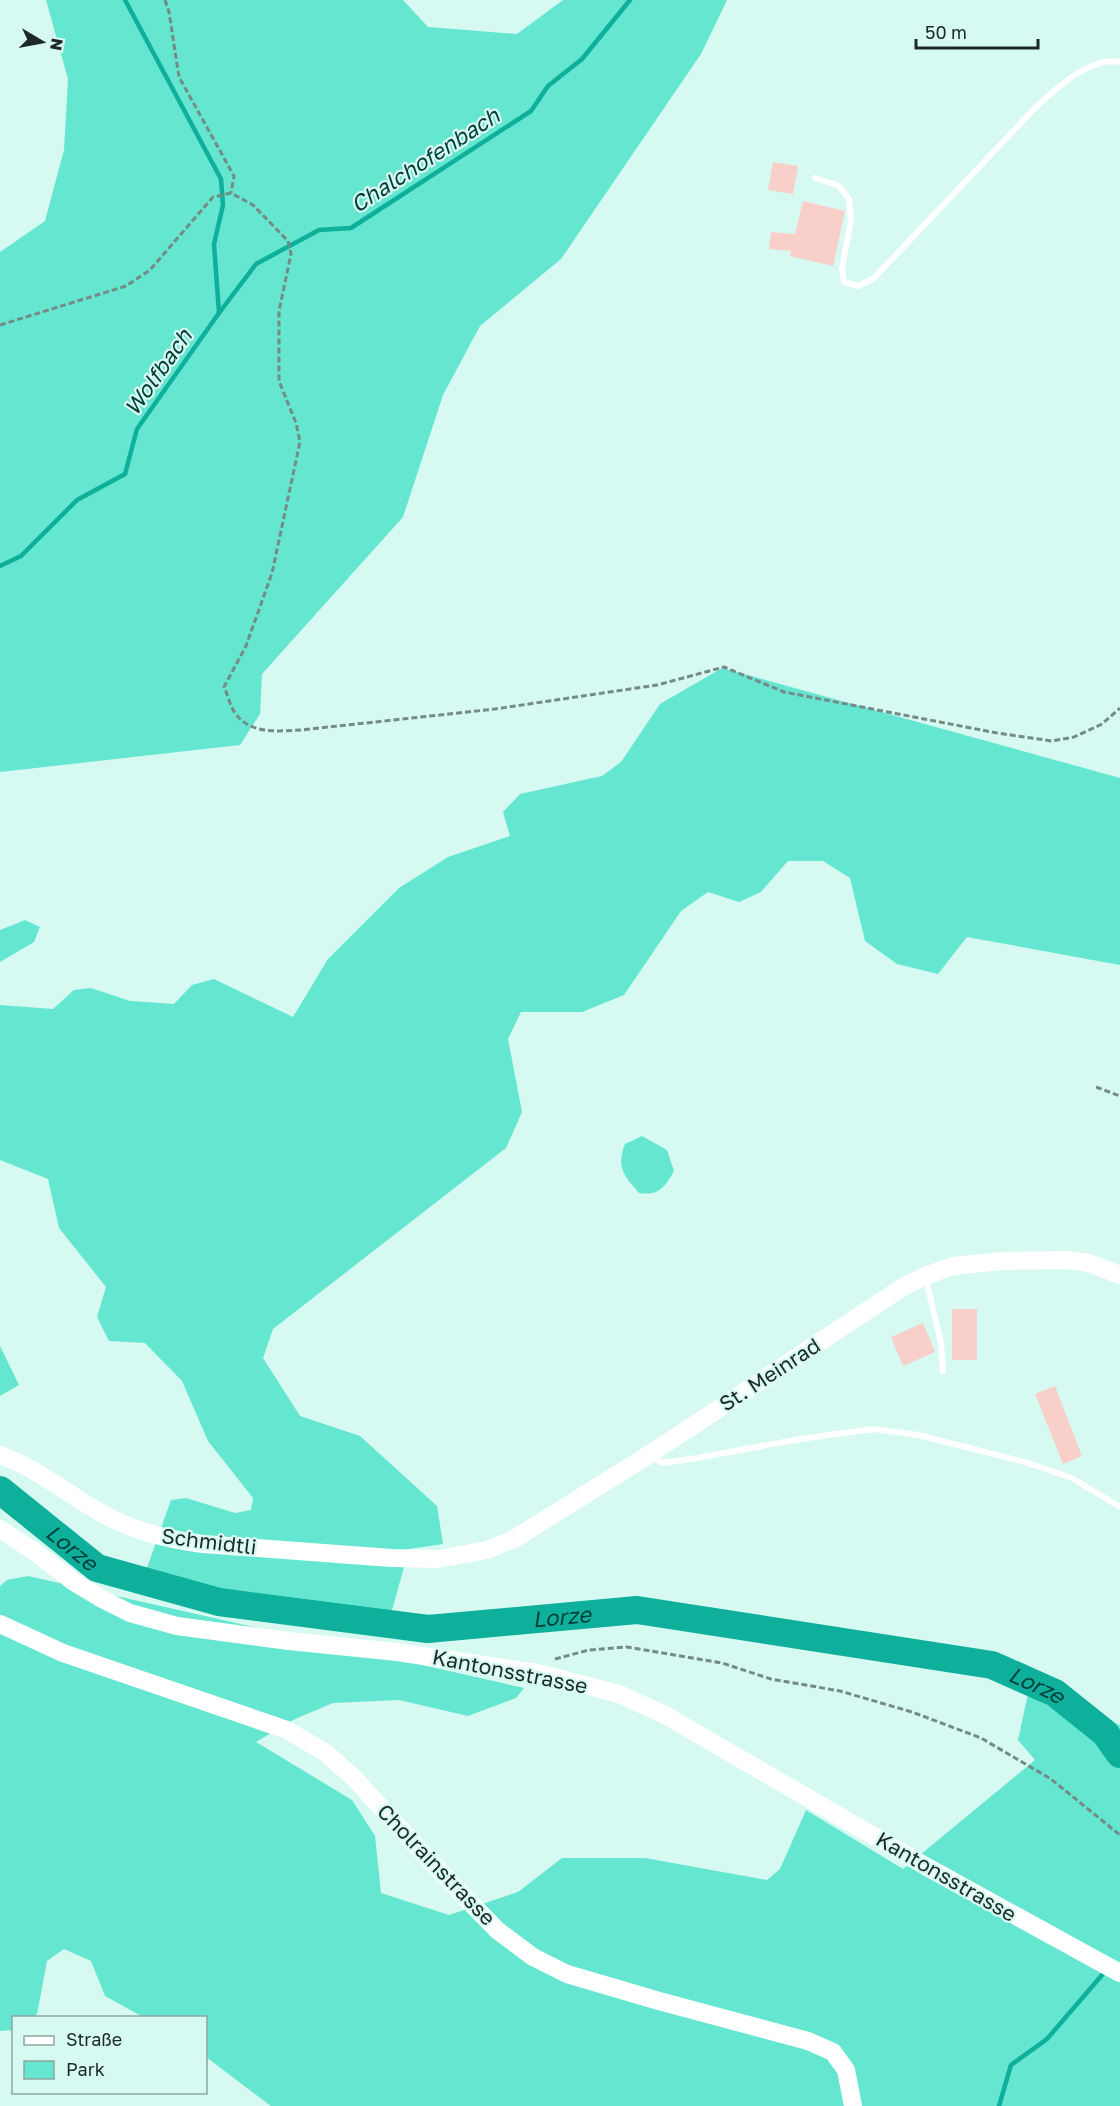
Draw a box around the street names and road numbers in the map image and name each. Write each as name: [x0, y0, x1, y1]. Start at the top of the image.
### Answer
street label: St. Meinrad: [714, 1332, 825, 1416]
street label: Schmidtli: [160, 1522, 258, 1560]
street label: Kantonsstrasse: [430, 1643, 590, 1699]
street label: Cholrainstrasse: [372, 1798, 501, 1930]
street label: Kantonsstrasse: [872, 1825, 1021, 1927]

